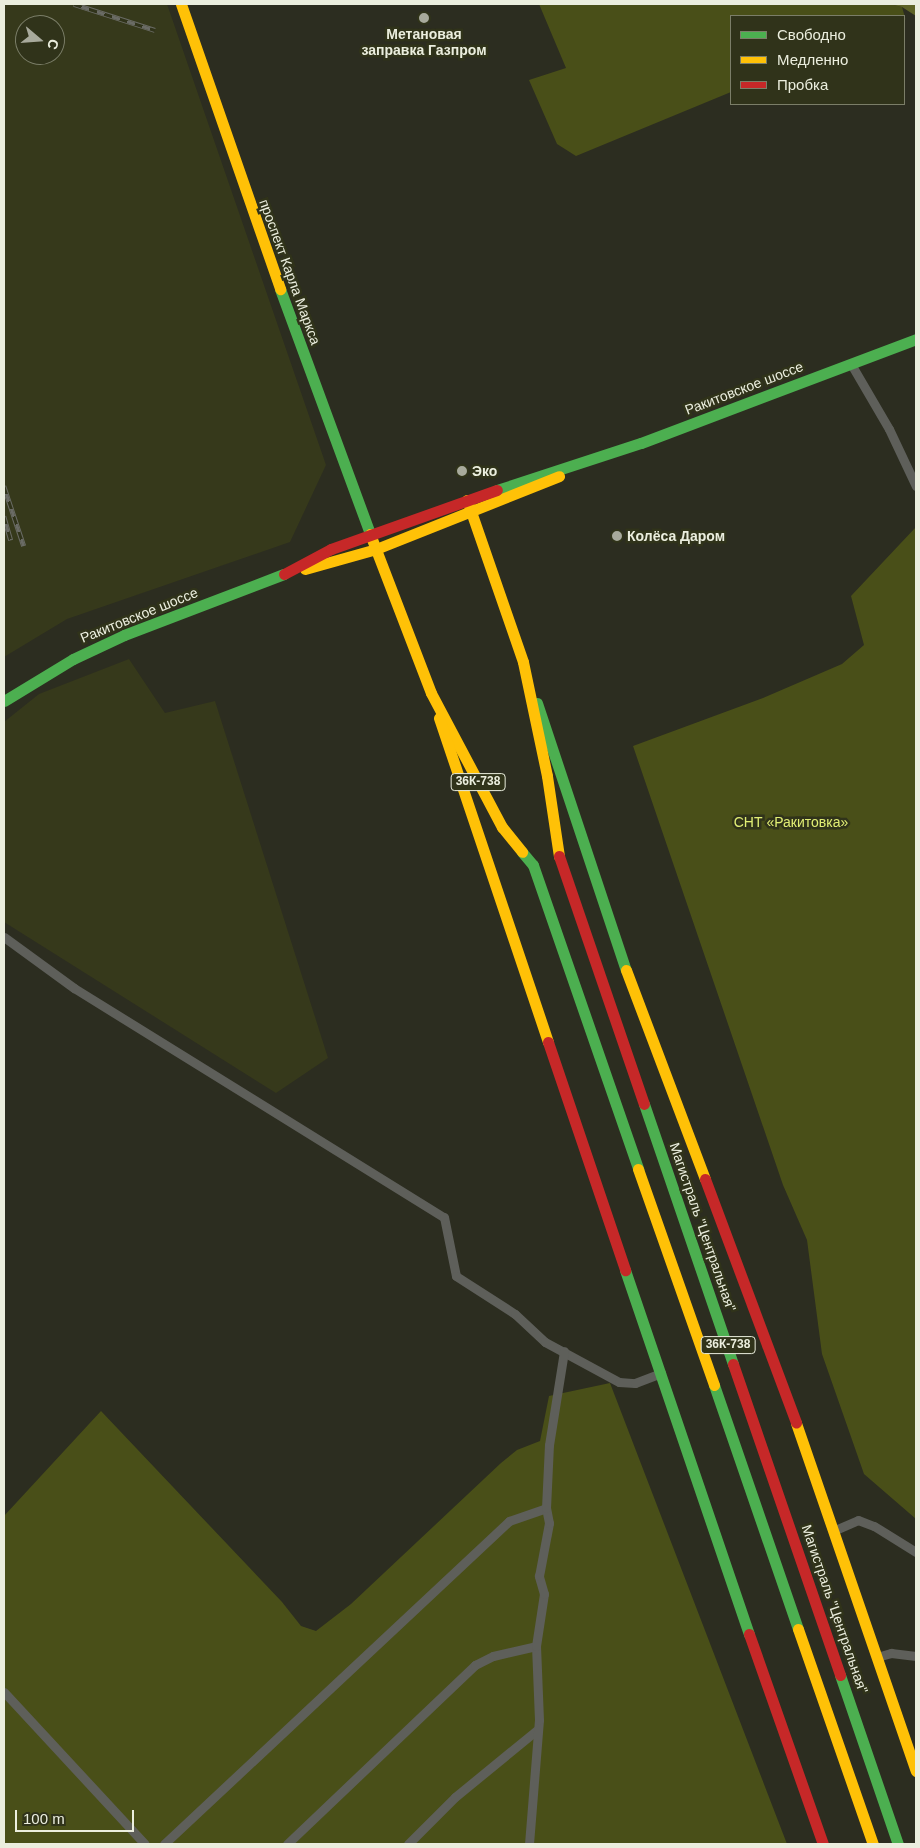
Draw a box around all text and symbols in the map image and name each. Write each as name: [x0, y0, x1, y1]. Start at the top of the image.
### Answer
marker: Метановая заправка Газпром: [418, 12, 430, 24]
north arrow: [15, 15, 65, 65]
legend: [730, 15, 905, 105]
place label: Метановая заправка Газпром: [361, 26, 487, 58]
text: Свободно: [777, 26, 846, 43]
text: С: [44, 37, 62, 52]
text: Медленно: [777, 51, 848, 68]
text: Пробка: [777, 76, 828, 93]
street label: проспект Карла Маркса: [256, 197, 324, 347]
street label: Ракитовское шоссе: [682, 358, 806, 418]
place label: Эко: [472, 463, 497, 479]
marker: Эко: [456, 465, 468, 477]
place label: Колёса Даром: [627, 528, 725, 544]
marker: Колёса Даром: [611, 530, 623, 542]
street label: Ракитовское шоссе: [78, 584, 200, 646]
road number: 36К-738: [450, 772, 506, 792]
park label: СНТ «Ракитовка»: [734, 814, 848, 830]
street label: Магистраль "Центральная": [666, 1140, 740, 1314]
road number: 36К-738: [700, 1336, 756, 1354]
street label: Магистраль "Центральная": [798, 1522, 872, 1696]
scale bar: [18, 1800, 136, 1832]
text: 100 m: [23, 1810, 65, 1827]

